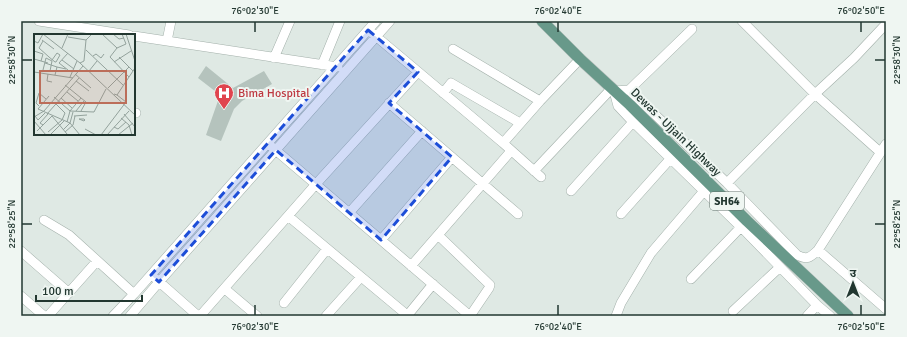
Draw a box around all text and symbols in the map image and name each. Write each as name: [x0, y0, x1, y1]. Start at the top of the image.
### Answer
text: 76°02'30"E: [231, 5, 279, 17]
text: 76°02'40"E: [534, 5, 582, 17]
text: 76°02'50"E: [837, 5, 885, 17]
inset map: [34, 34, 135, 135]
text: 22°58'30"N: [6, 36, 18, 84]
text: 22°58'30"N: [891, 36, 903, 84]
hospital icon: Bima Hospital: [213, 82, 235, 110]
street label: Dewas - Ujjain Highway: [627, 85, 724, 180]
place label: Bima Hospital: [238, 86, 310, 101]
road number: SH64: [710, 192, 744, 210]
text: 22°58'25"N: [6, 200, 18, 248]
text: 22°58'25"N: [891, 200, 903, 248]
north arrow: [833, 263, 873, 303]
text: उ: [850, 267, 857, 280]
scale bar: [36, 277, 142, 303]
text: 100 m: [42, 284, 74, 299]
text: 76°02'30"E: [231, 321, 279, 333]
text: 76°02'40"E: [534, 321, 582, 333]
text: 76°02'50"E: [837, 321, 885, 333]

